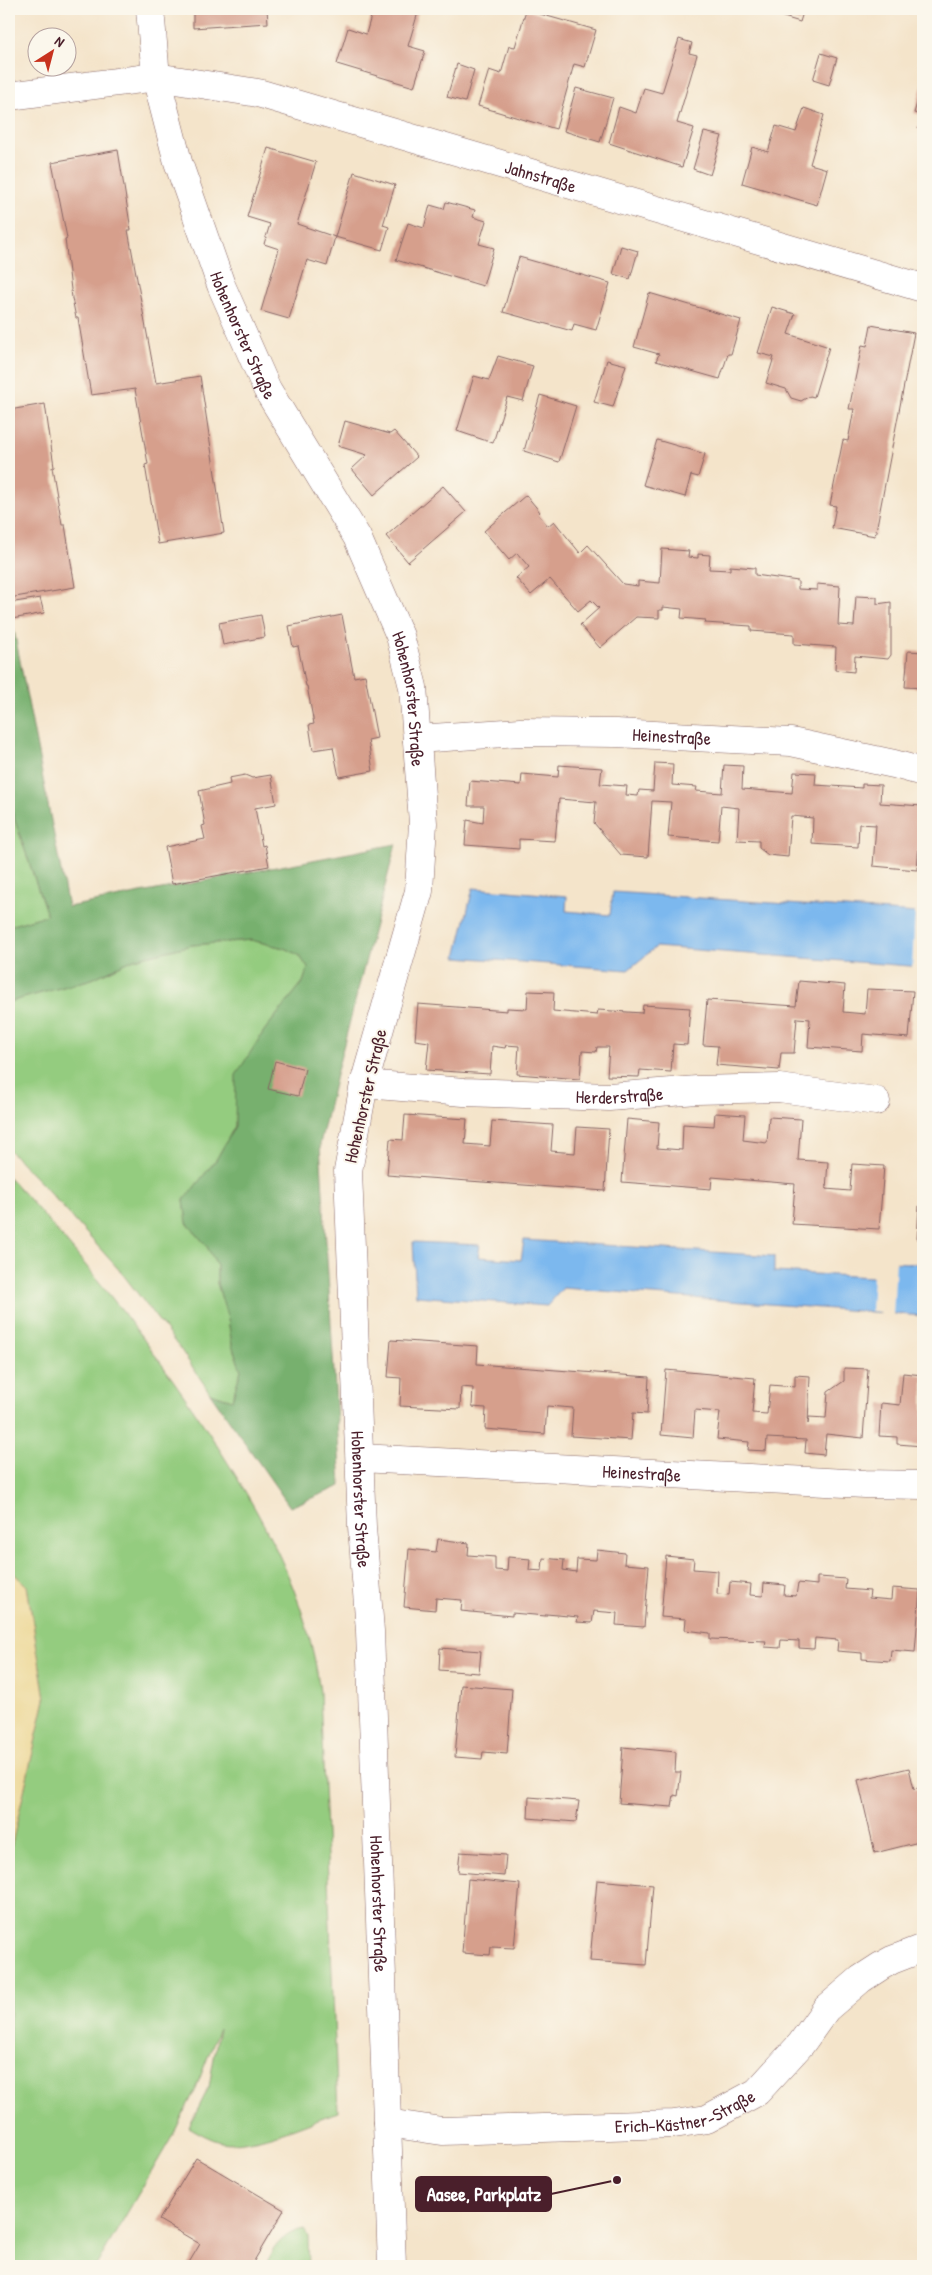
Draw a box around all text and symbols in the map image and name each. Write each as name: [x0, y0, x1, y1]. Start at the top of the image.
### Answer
north arrow: [28, 28, 78, 78]
text: N: [51, 31, 69, 51]
street label: Jahnstraße: [502, 154, 579, 198]
street label: Hohenhorster Straße: [205, 268, 283, 404]
street label: Hohenhorster Straße: [387, 627, 431, 767]
street label: Heinestraße: [632, 721, 712, 750]
street label: Hohenhorster Straße: [337, 1027, 393, 1165]
street label: Herderstraße: [575, 1080, 664, 1110]
street label: Hohenhorster Straße: [346, 1430, 378, 1569]
street label: Heinestraße: [602, 1458, 682, 1487]
street label: Hohenhorster Straße: [365, 1835, 394, 1973]
street label: Erich-Kästner-Straße: [614, 2083, 759, 2138]
callout: Aasee, Parkplatz: [416, 2177, 551, 2211]
text: Aasee, Parkplatz: [427, 2181, 542, 2208]

